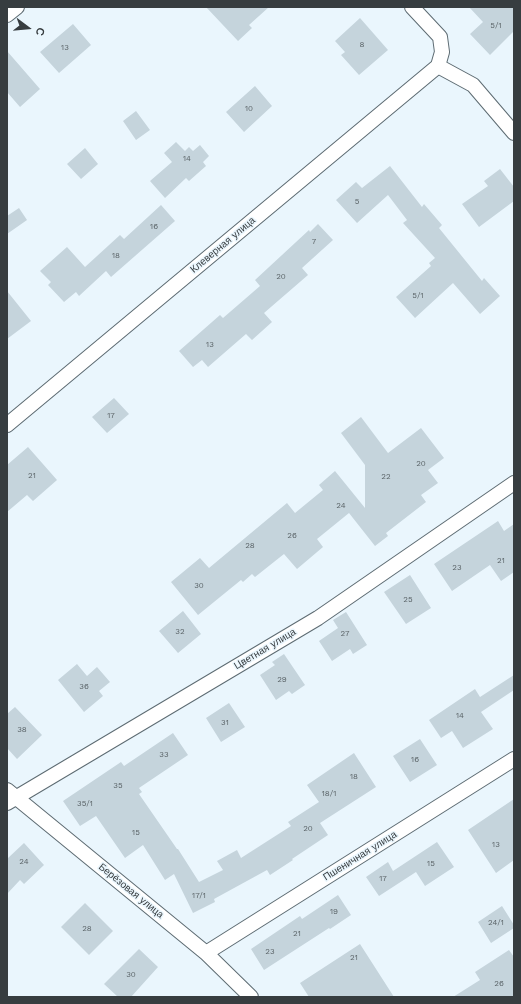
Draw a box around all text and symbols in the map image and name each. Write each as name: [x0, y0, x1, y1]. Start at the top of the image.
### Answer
north arrow: [8, 8, 48, 48]
house number: 5/1: [490, 21, 502, 31]
text: С: [33, 26, 47, 37]
house number: 8: [360, 40, 364, 50]
house number: 13: [61, 43, 69, 53]
house number: 10: [245, 104, 253, 114]
house number: 14: [183, 154, 191, 164]
house number: 5: [355, 197, 359, 207]
street label: Клеверная улица: [188, 214, 258, 276]
house number: 16: [150, 222, 158, 232]
house number: 7: [312, 237, 316, 247]
house number: 18: [112, 251, 120, 261]
house number: 20: [276, 272, 286, 282]
house number: 5/1: [412, 291, 424, 301]
house number: 13: [206, 340, 214, 350]
house number: 17: [107, 411, 115, 421]
house number: 20: [416, 459, 426, 469]
house number: 21: [28, 471, 36, 481]
house number: 22: [381, 472, 391, 482]
house number: 24: [336, 501, 346, 511]
house number: 26: [287, 531, 297, 541]
house number: 28: [245, 541, 255, 551]
house number: 21: [497, 556, 505, 566]
house number: 23: [452, 563, 462, 573]
house number: 30: [194, 581, 204, 591]
house number: 25: [403, 595, 413, 605]
street label: Цветная улица: [232, 626, 298, 672]
house number: 32: [175, 627, 185, 637]
house number: 27: [341, 629, 349, 639]
house number: 29: [277, 675, 287, 685]
house number: 36: [79, 682, 89, 692]
house number: 14: [456, 711, 464, 721]
house number: 31: [221, 718, 229, 728]
house number: 38: [17, 725, 27, 735]
house number: 33: [159, 750, 169, 760]
house number: 16: [411, 755, 419, 765]
house number: 18: [350, 772, 358, 782]
house number: 35: [113, 781, 123, 791]
house number: 18/1: [322, 789, 336, 799]
house number: 35/1: [77, 799, 93, 809]
house number: 20: [303, 824, 313, 834]
house number: 15: [132, 828, 140, 838]
street label: Пшеничная улица: [321, 829, 399, 883]
house number: 13: [492, 840, 500, 850]
house number: 24: [19, 857, 29, 867]
house number: 15: [427, 859, 435, 869]
street label: Берёзовая улица: [96, 861, 166, 921]
house number: 17: [379, 874, 387, 884]
house number: 17/1: [192, 891, 206, 901]
house number: 19: [330, 907, 338, 917]
house number: 24/1: [488, 918, 504, 928]
house number: 28: [82, 924, 92, 934]
house number: 21: [293, 929, 301, 939]
house number: 23: [265, 947, 275, 957]
house number: 21: [350, 953, 358, 963]
house number: 30: [126, 970, 136, 980]
house number: 26: [494, 979, 504, 989]

